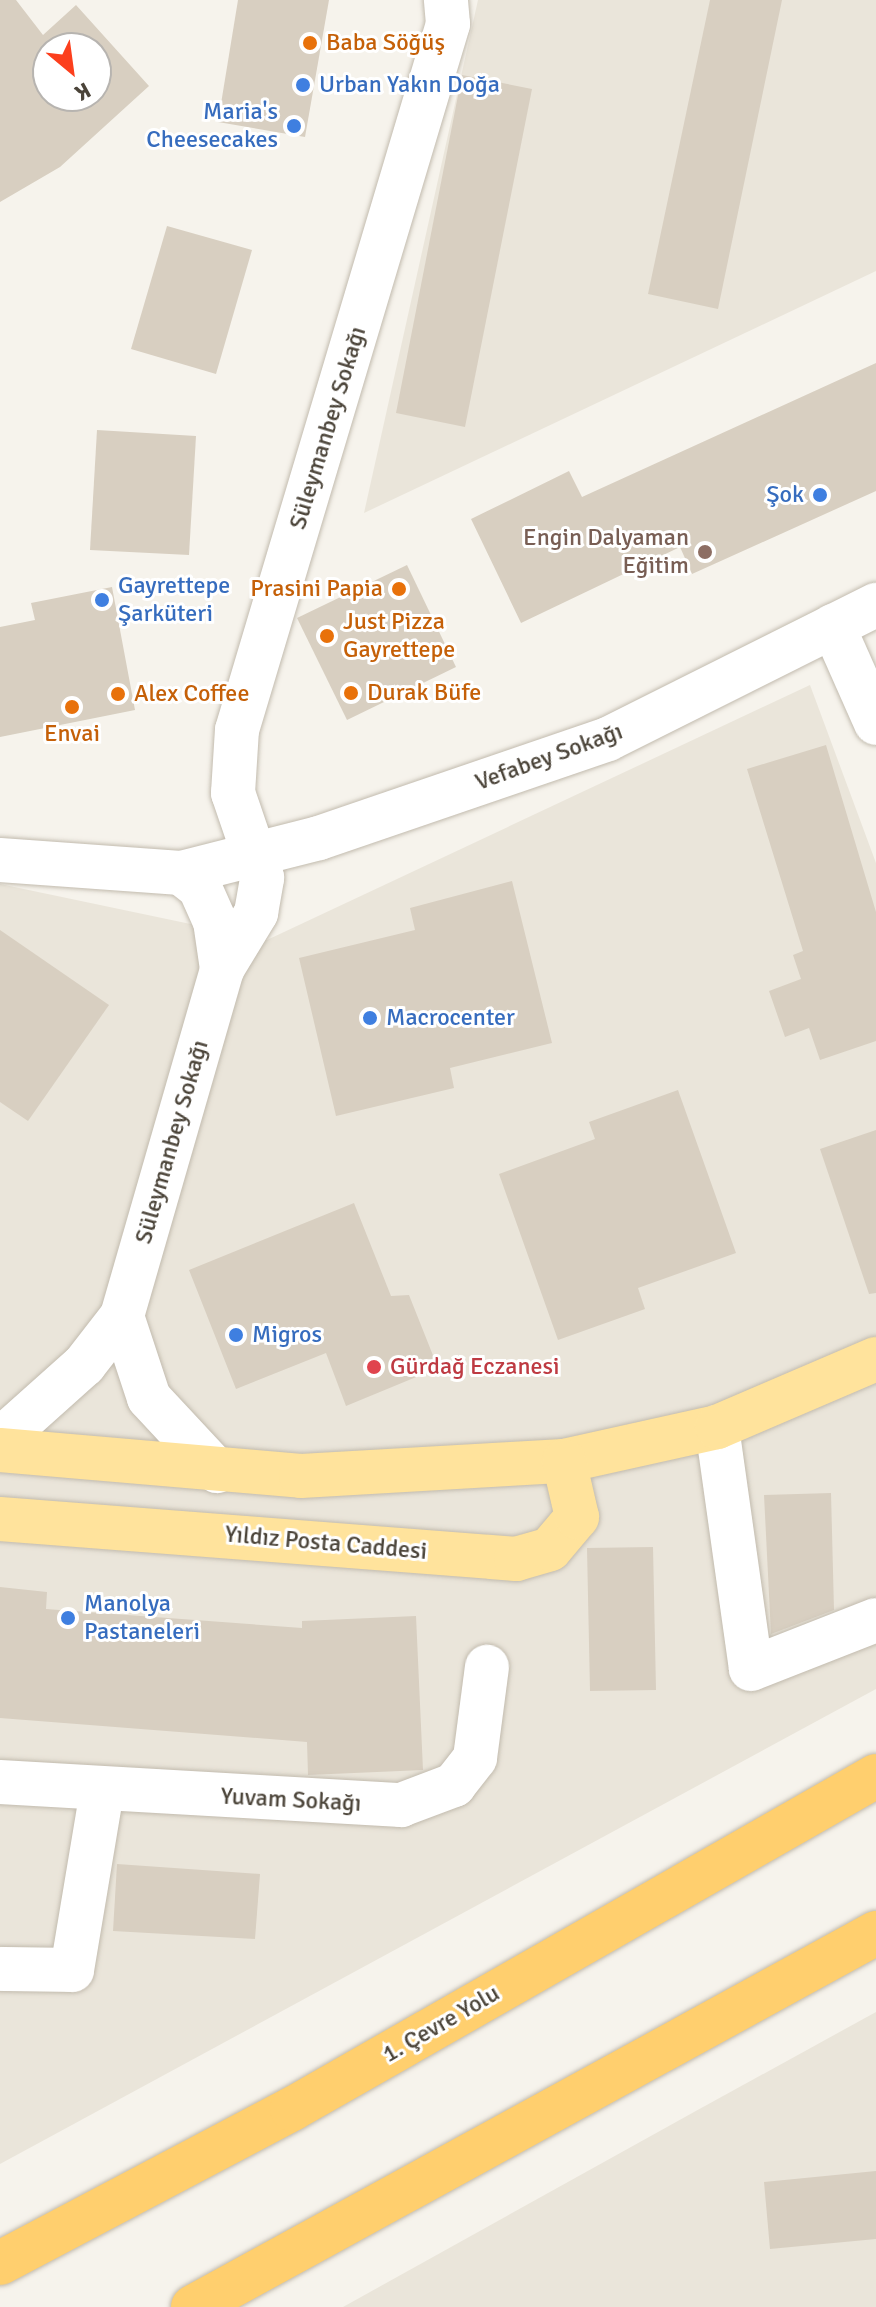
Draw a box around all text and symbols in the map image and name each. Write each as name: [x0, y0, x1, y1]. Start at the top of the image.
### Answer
place label: Baba Söğüş: [326, 29, 445, 57]
north arrow: [32, 32, 112, 112]
marker: Baba Söğüş: [301, 34, 319, 52]
place label: Urban Yakın Doğa: [319, 71, 500, 99]
marker: Urban Yakın Doğa: [294, 76, 312, 94]
text: K: [70, 77, 95, 107]
place label: Maria's Cheesecakes: [146, 98, 278, 154]
marker: Maria's Cheesecakes: [285, 117, 303, 135]
street label: Süleymanbey Sokağı: [283, 323, 373, 533]
place label: Şok: [766, 481, 804, 509]
marker: Şok: [811, 486, 829, 504]
place label: Engin Dalyaman Eğitim: [523, 524, 689, 580]
marker: Engin Dalyaman Eğitim: [696, 543, 714, 561]
place label: Gayrettepe Şarküteri: [118, 572, 230, 628]
place label: Prasini Papia: [250, 575, 383, 603]
marker: Prasini Papia: [390, 580, 408, 598]
marker: Gayrettepe Şarküteri: [93, 591, 111, 609]
place label: Just Pizza Gayrettepe: [343, 608, 455, 664]
marker: Just Pizza Gayrettepe: [318, 627, 336, 645]
place label: Durak Büfe: [367, 679, 481, 707]
place label: Alex Coffee: [134, 680, 249, 708]
marker: Durak Büfe: [342, 684, 360, 702]
marker: Alex Coffee: [109, 685, 127, 703]
marker: Envai: [63, 698, 81, 716]
street label: Vefabey Sokağı: [471, 717, 627, 797]
place label: Envai: [44, 720, 100, 748]
place label: Macrocenter: [386, 1004, 515, 1032]
marker: Macrocenter: [361, 1009, 379, 1027]
street label: Süleymanbey Sokağı: [129, 1037, 215, 1247]
place label: Migros: [252, 1321, 322, 1349]
marker: Migros: [227, 1326, 245, 1344]
place label: Gürdağ Eczanesi: [390, 1353, 560, 1381]
marker: Gürdağ Eczanesi: [365, 1358, 383, 1376]
street label: Yıldız Posta Caddesi: [224, 1520, 428, 1566]
place label: Manolya Pastaneleri: [84, 1590, 200, 1646]
marker: Manolya Pastaneleri: [59, 1609, 77, 1627]
street label: Yuvam Sokağı: [220, 1782, 362, 1818]
street label: 1. Çevre Yolu: [377, 1979, 505, 2069]

